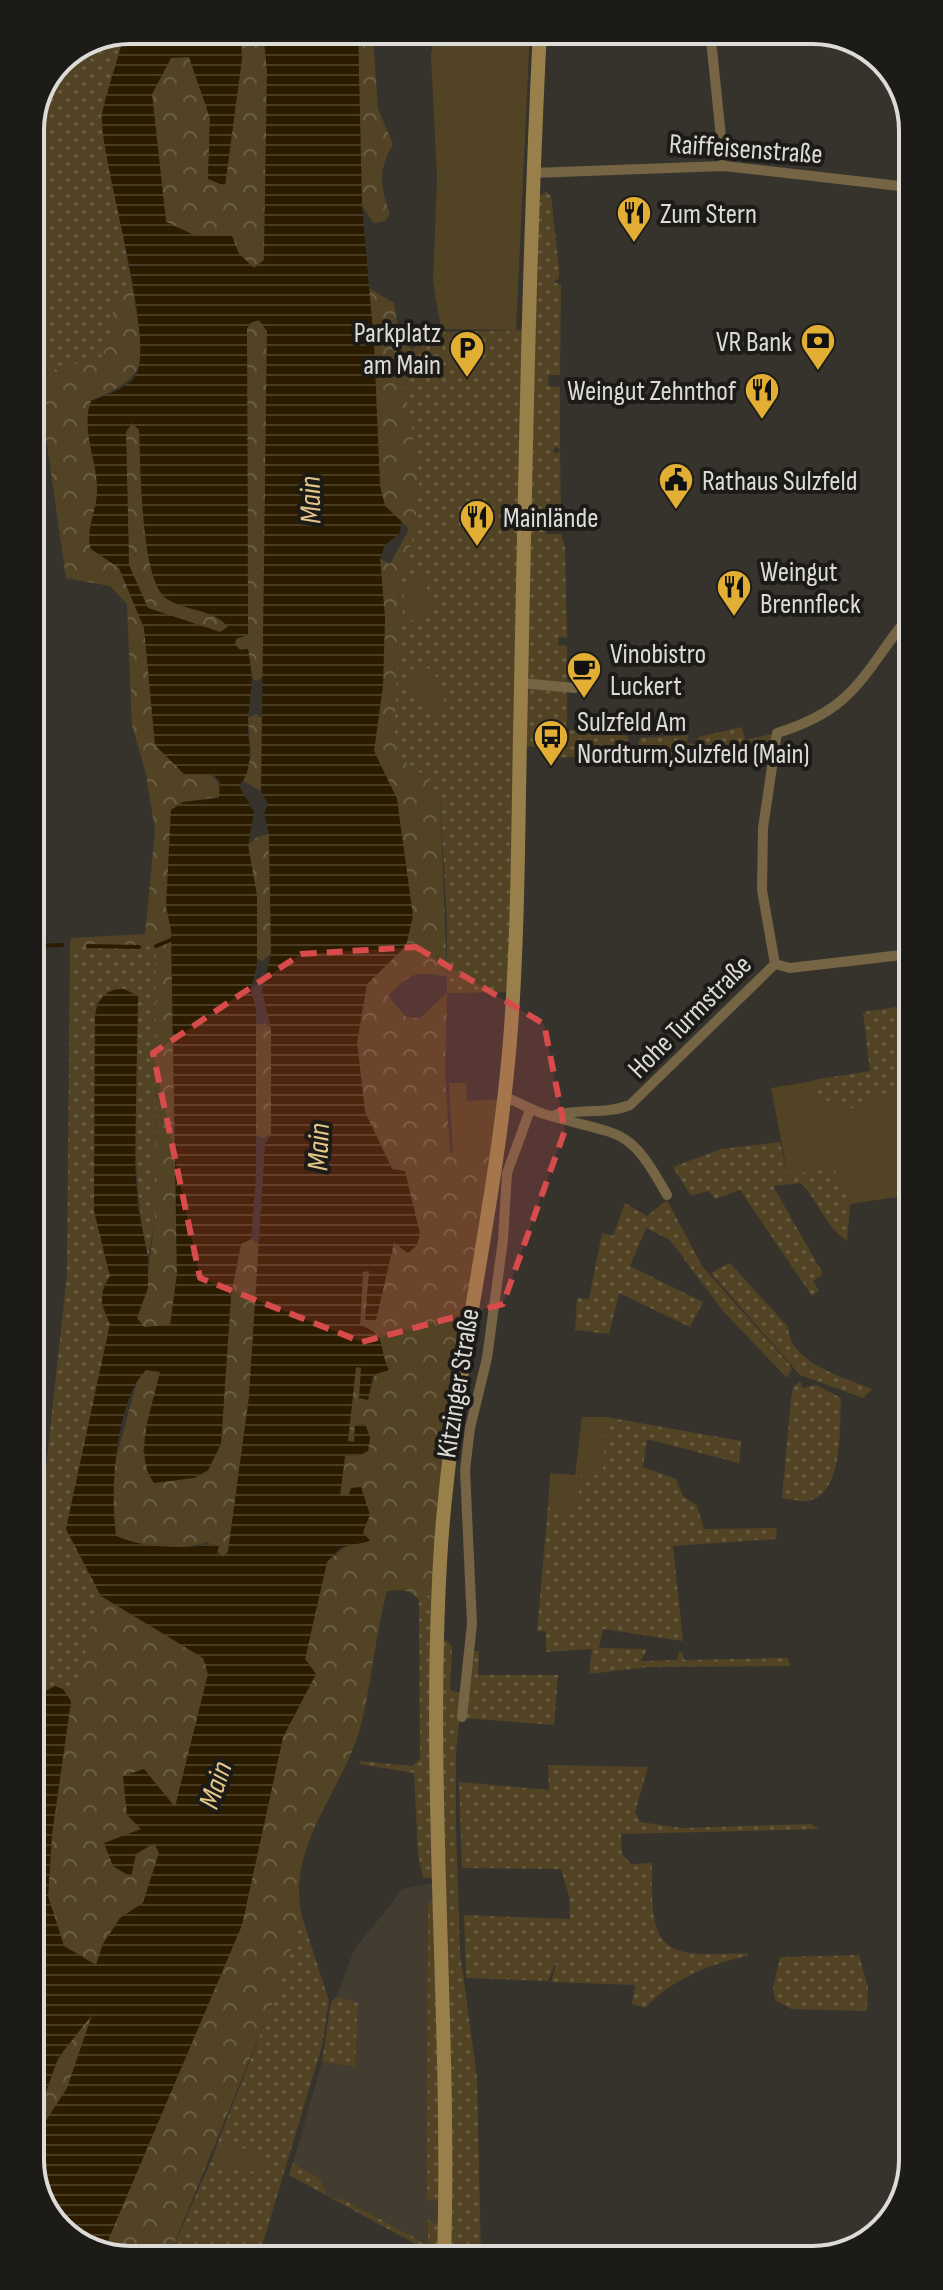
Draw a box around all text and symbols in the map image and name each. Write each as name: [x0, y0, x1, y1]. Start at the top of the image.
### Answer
street label: Raiffeisenstraße: [668, 128, 824, 171]
restaurant icon: Zum Stern: [615, 194, 653, 244]
place label: Zum Stern: [660, 198, 757, 231]
place label: Parkplatz am Main: [354, 317, 441, 382]
bank icon: VR Bank: [799, 322, 837, 372]
place label: VR Bank: [716, 326, 792, 359]
parking icon: Parkplatz am Main: [448, 329, 486, 379]
restaurant icon: Weingut Zehnthof: [743, 371, 781, 421]
place label: Weingut Zehnthof: [567, 375, 737, 408]
public building icon: Rathaus Sulzfeld: [657, 461, 695, 511]
place label: Rathaus Sulzfeld: [702, 465, 857, 498]
water label: Main: [293, 476, 329, 524]
restaurant icon: Mainlände: [458, 498, 496, 548]
place label: Mainlände: [503, 502, 599, 535]
place label: Weingut Brennfleck: [760, 556, 861, 621]
restaurant icon: Weingut Brennfleck: [715, 568, 753, 618]
place label: Vinobistro Luckert: [610, 638, 706, 703]
cafe icon: Vinobistro Luckert: [565, 650, 603, 700]
place label: Sulzfeld Am Nordturm,Sulzfeld (Main): [577, 706, 810, 771]
bus stop icon: Sulzfeld Am Nordturm,Sulzfeld (Main): [532, 718, 570, 768]
street label: Hohe Turmstraße: [622, 949, 759, 1086]
water label: Main: [300, 1123, 338, 1171]
street label: Kitzinger Straße: [430, 1306, 487, 1460]
water label: Main: [191, 1757, 241, 1814]

